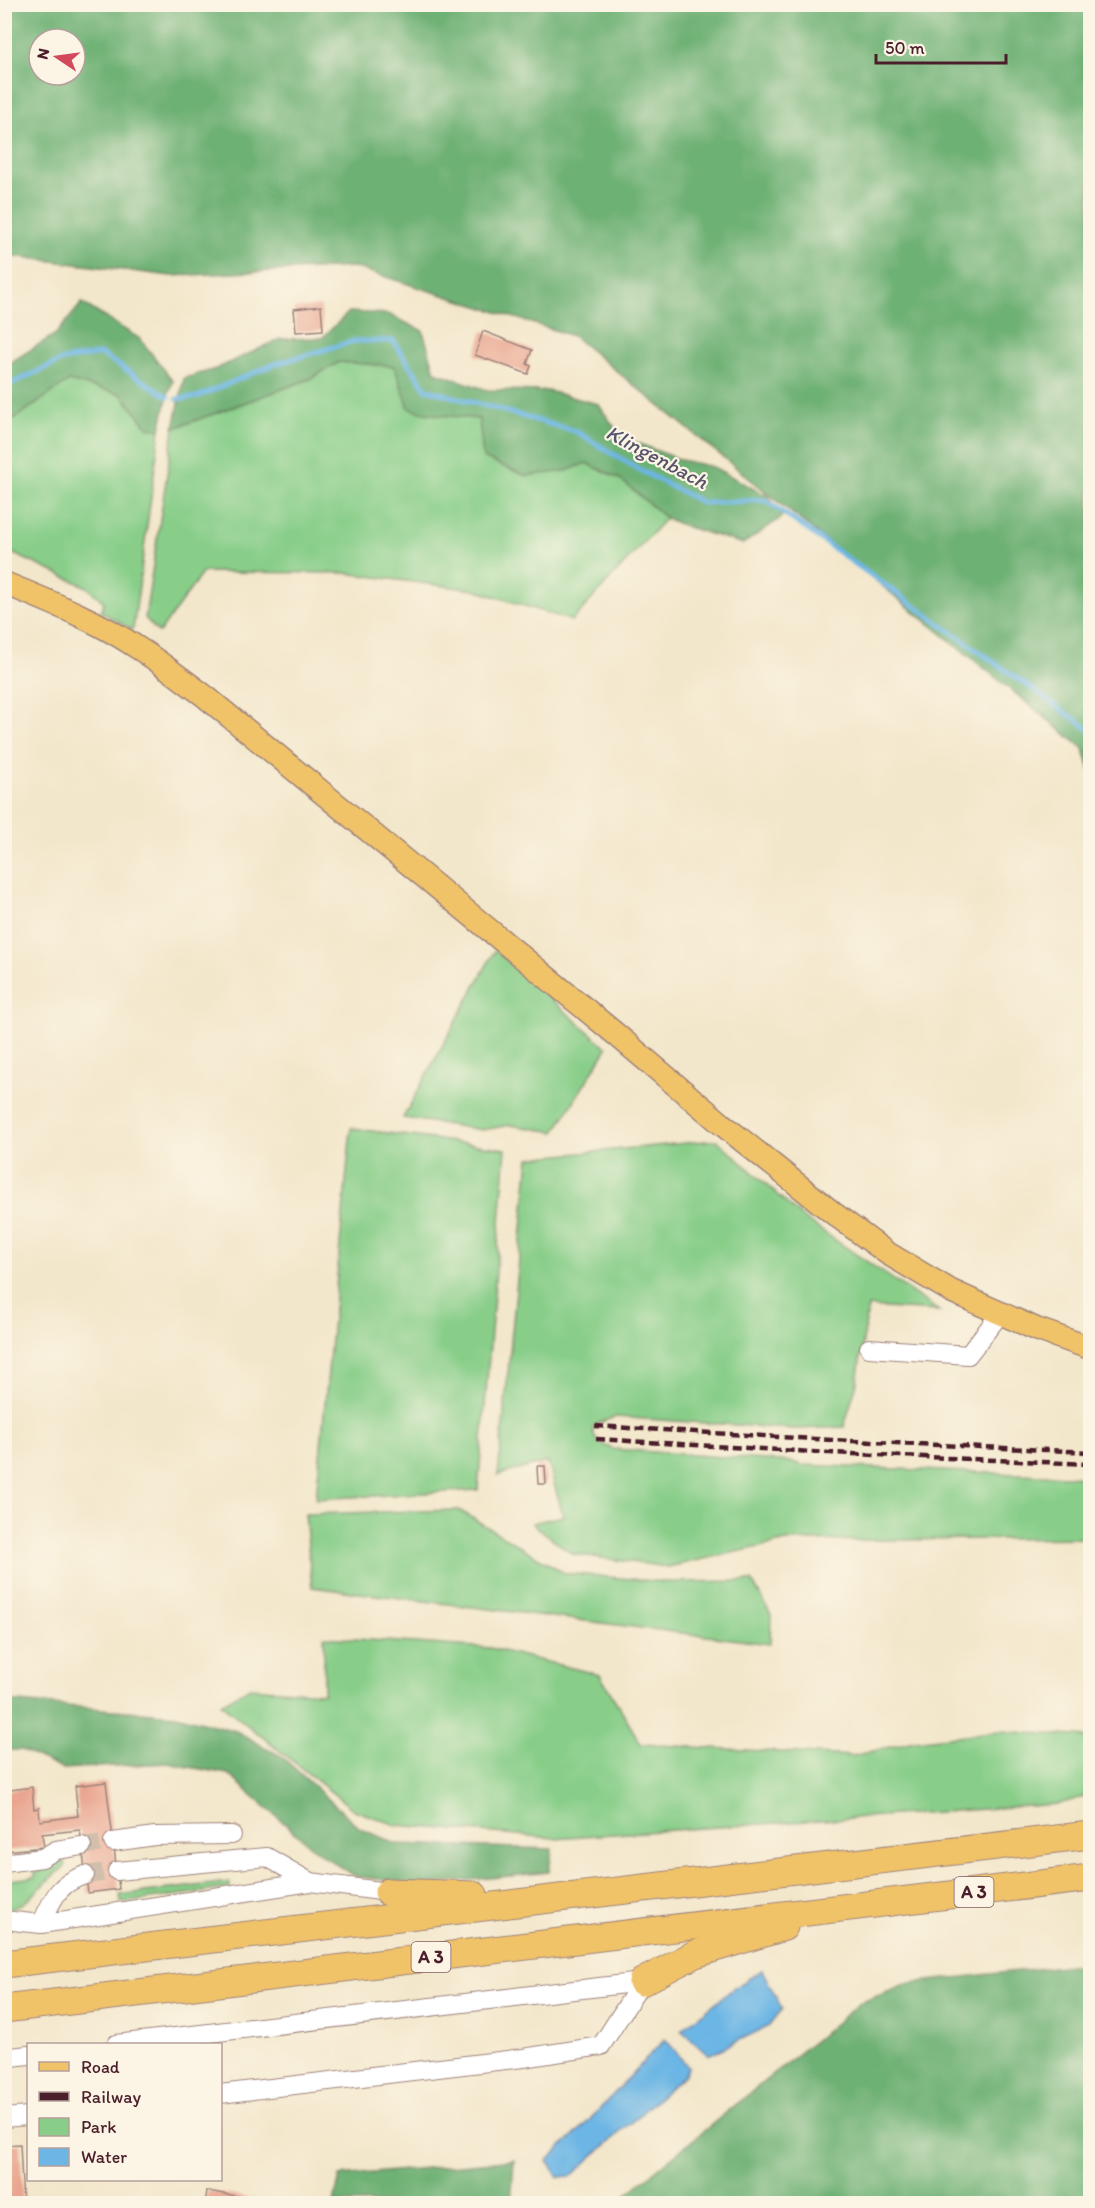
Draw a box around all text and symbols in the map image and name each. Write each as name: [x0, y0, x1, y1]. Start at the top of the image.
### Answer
north arrow: [27, 27, 87, 87]
scale bar: [876, 27, 1006, 65]
text: 50 m: [885, 37, 925, 59]
text: N: [32, 46, 53, 61]
water label: Klingenbach: [602, 419, 713, 494]
road number: A 3: [954, 1877, 994, 1907]
road number: A 3: [412, 1942, 450, 1972]
legend: [27, 2043, 222, 2181]
text: Road: [81, 2056, 120, 2078]
text: Railway: [81, 2086, 142, 2108]
text: Park: [81, 2116, 116, 2138]
text: Water: [81, 2146, 127, 2168]

